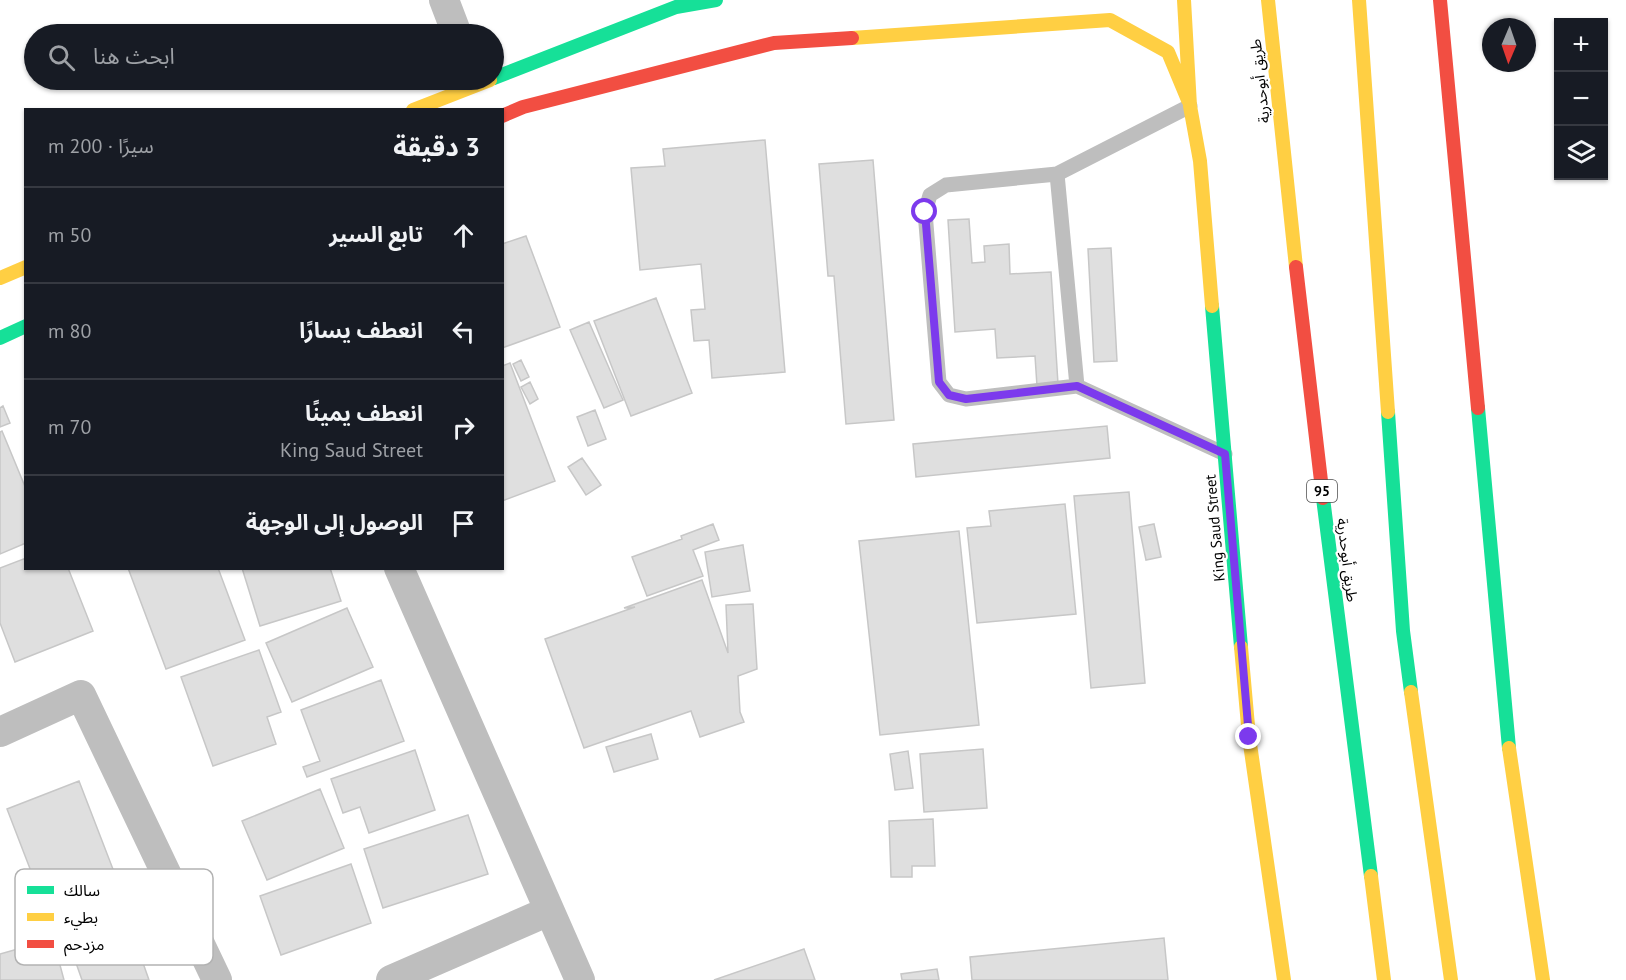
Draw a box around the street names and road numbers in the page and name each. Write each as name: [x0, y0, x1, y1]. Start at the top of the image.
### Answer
street label: طريق أبوحدرية: [1246, 38, 1274, 124]
street label: King Saud Street: [1200, 474, 1229, 582]
road number: 95: [1307, 480, 1337, 502]
street label: طريق أبوحدرية: [1332, 517, 1362, 603]

